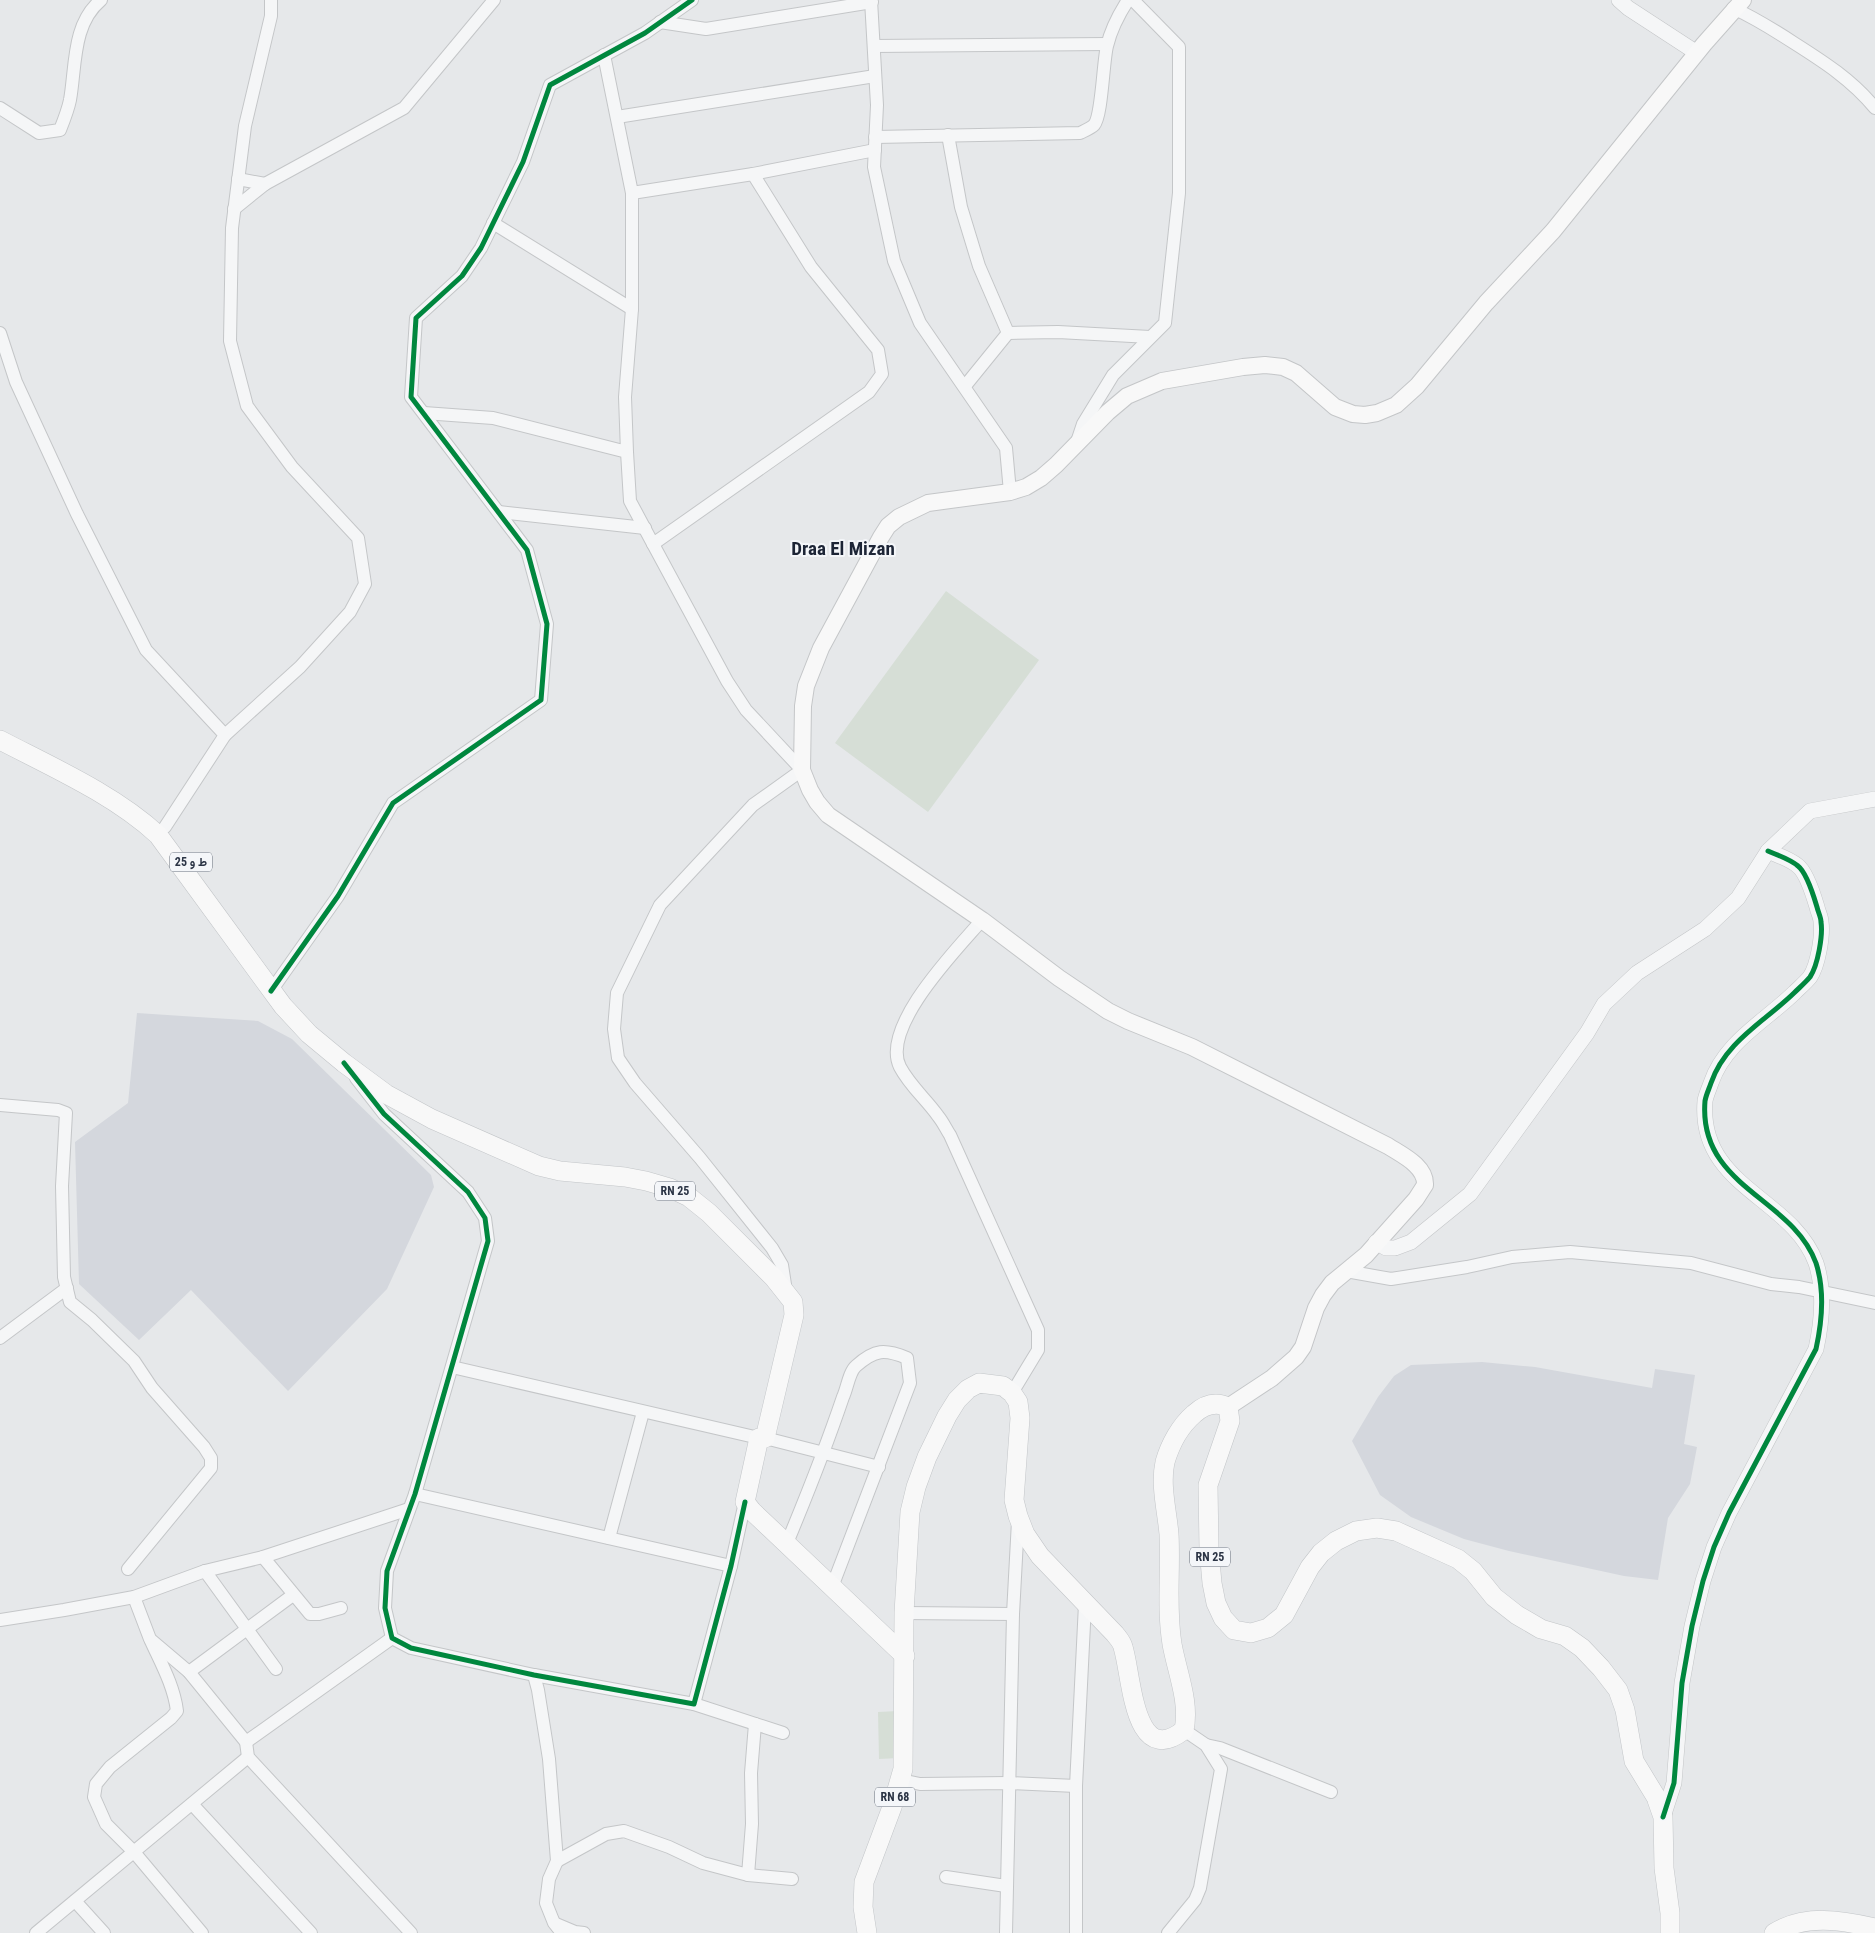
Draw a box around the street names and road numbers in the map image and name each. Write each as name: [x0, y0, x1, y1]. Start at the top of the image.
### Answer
road number: ط و 25: [170, 852, 212, 872]
road number: RN 25: [655, 1182, 695, 1200]
road number: RN 25: [1190, 1548, 1230, 1566]
road number: RN 68: [875, 1788, 915, 1806]

